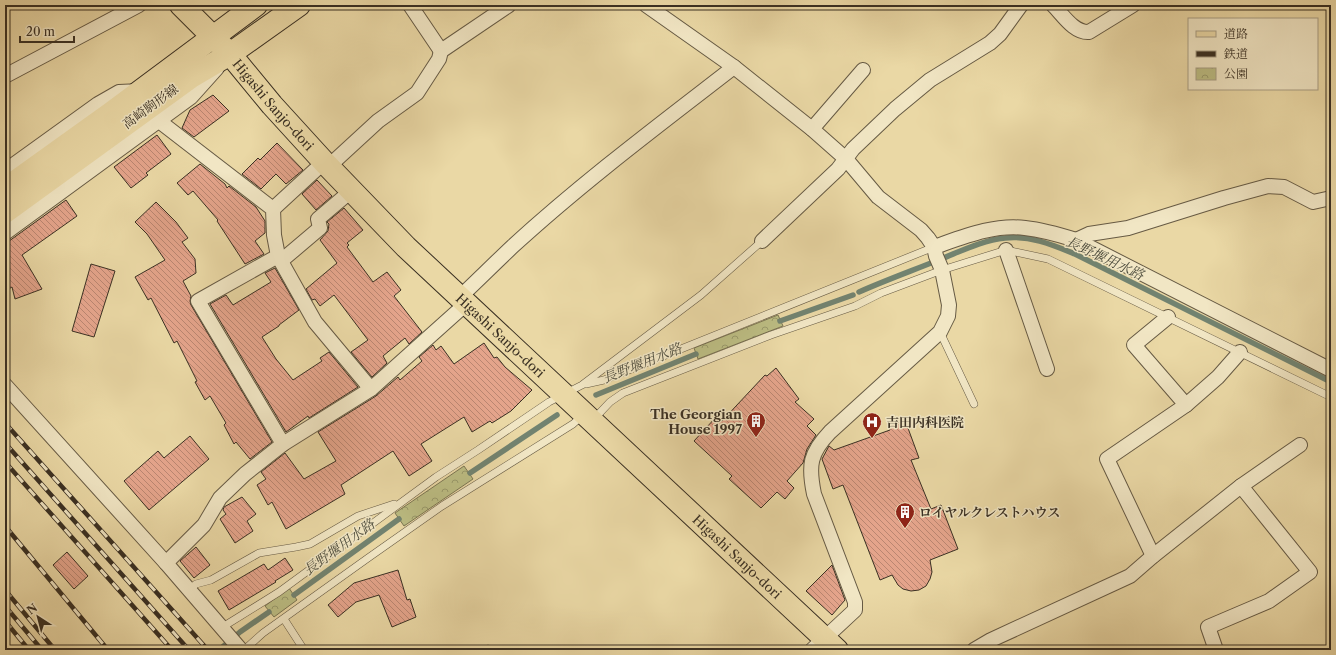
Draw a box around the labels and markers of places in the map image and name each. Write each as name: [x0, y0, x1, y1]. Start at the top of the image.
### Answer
place label: The Georgian House 1997: [650, 406, 742, 437]
building icon: The Georgian House 1997: [745, 410, 767, 438]
hospital icon: 吉田内科医院: [861, 411, 883, 439]
place label: 吉田内科医院: [886, 414, 964, 430]
building icon: ロイヤルクレストハウス: [894, 501, 916, 529]
place label: ロイヤルクレストハウス: [919, 504, 1060, 520]

